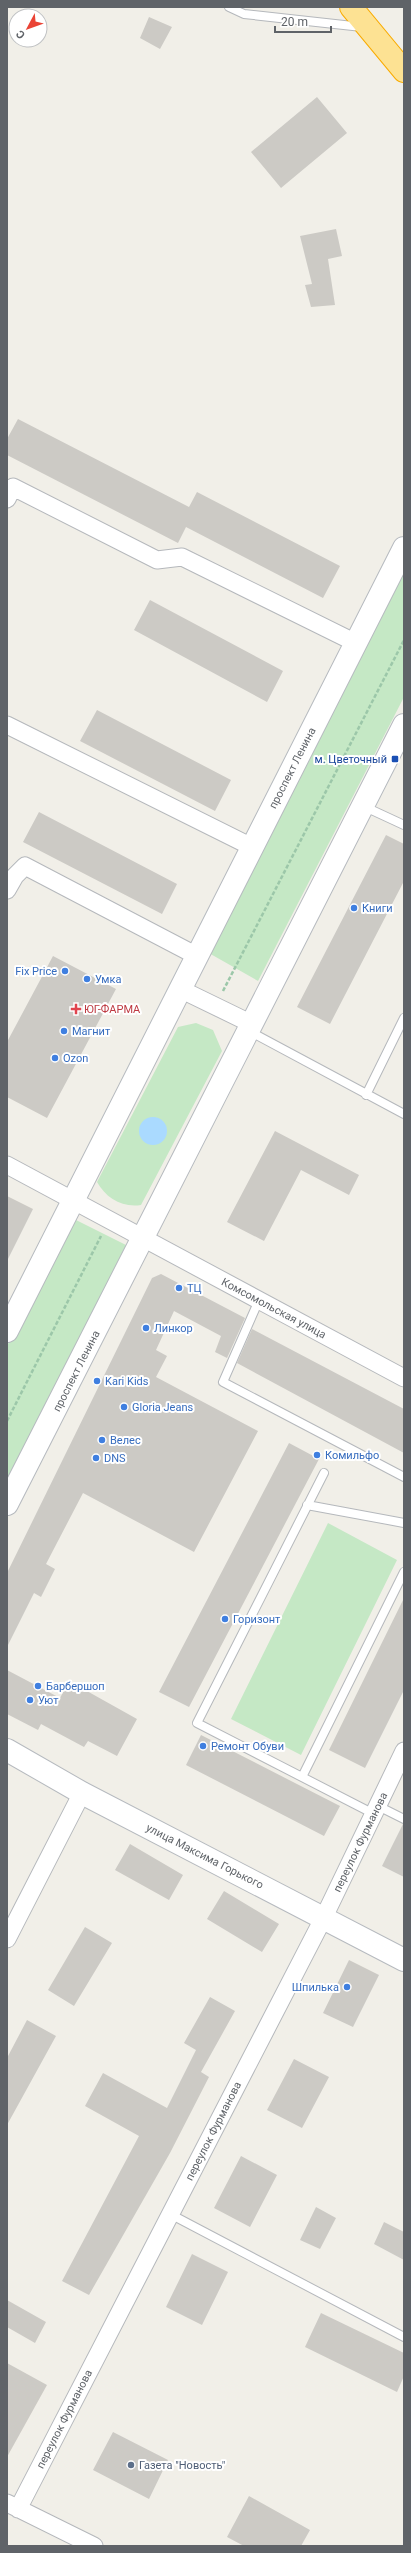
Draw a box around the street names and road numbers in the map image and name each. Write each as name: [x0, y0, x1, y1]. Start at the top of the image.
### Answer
street label: проспект Ленина: [266, 725, 319, 811]
street label: Комсомольская улица: [219, 1275, 328, 1342]
street label: проспект Ленина: [50, 1328, 103, 1414]
street label: переулок Фурманова: [331, 1790, 390, 1894]
street label: улица Максима Горького: [144, 1821, 266, 1892]
street label: переулок Фурманова: [183, 2080, 244, 2183]
street label: переулок Фурманова: [34, 2368, 95, 2471]

